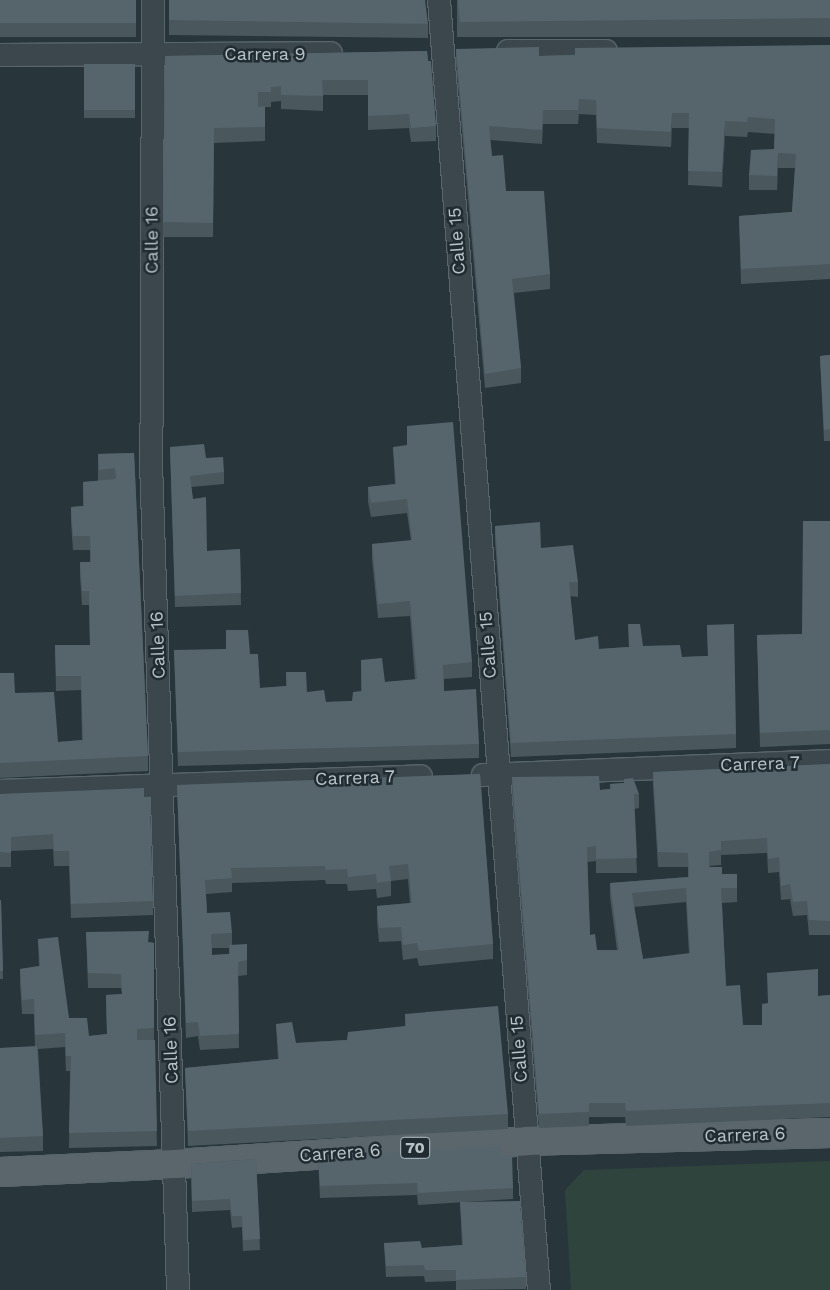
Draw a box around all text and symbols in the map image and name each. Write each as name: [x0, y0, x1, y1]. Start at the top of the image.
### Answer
street label: Carrera 9: [224, 43, 306, 65]
street label: Calle 16: [141, 206, 163, 274]
street label: Calle 15: [444, 207, 470, 275]
street label: Calle 16: [146, 611, 170, 679]
street label: Calle 15: [475, 611, 501, 679]
street label: Carrera 7: [719, 752, 801, 776]
street label: Carrera 7: [314, 766, 396, 790]
street label: Calle 15: [506, 1015, 532, 1083]
street label: Calle 16: [159, 1016, 183, 1084]
street label: Carrera 6: [704, 1123, 786, 1147]
road number: 70: [400, 1134, 430, 1162]
street label: Carrera 6: [299, 1139, 381, 1167]

